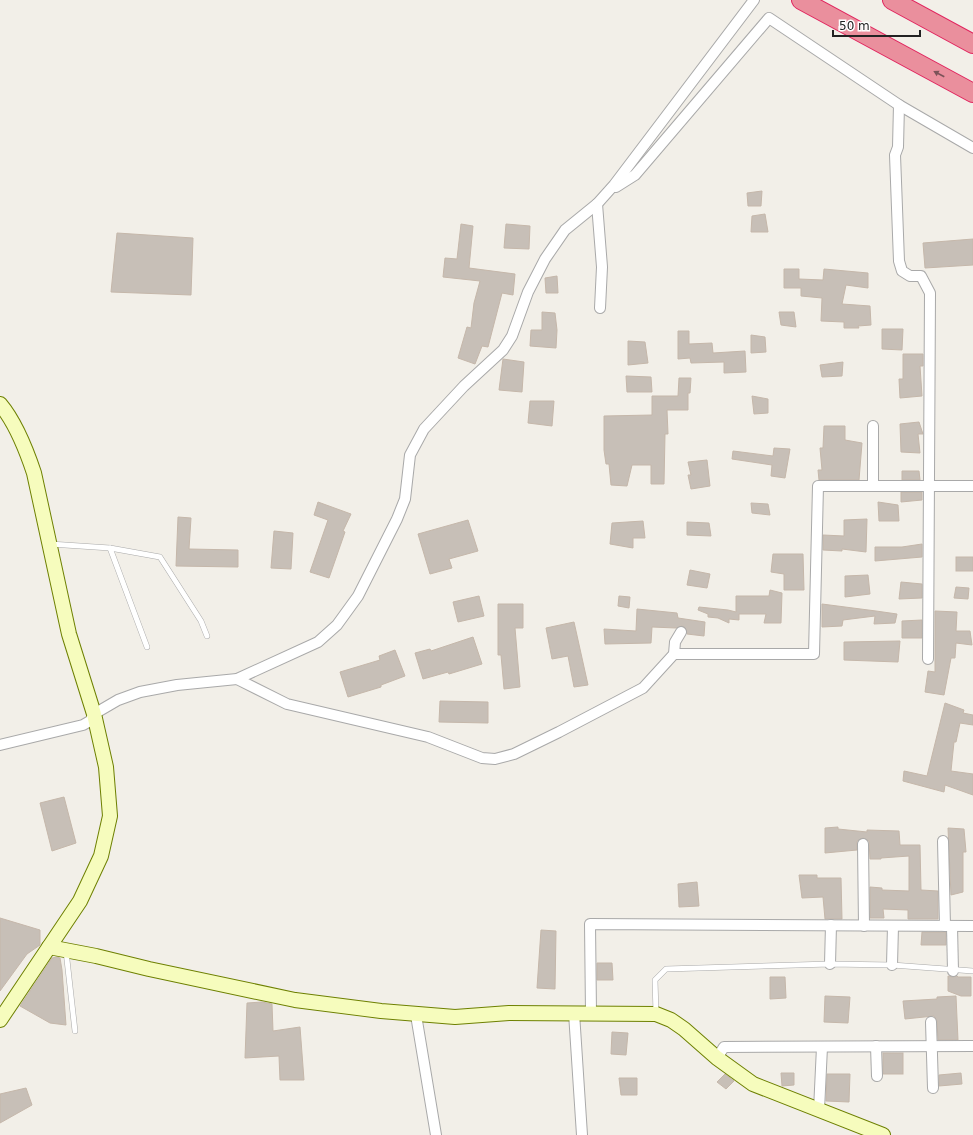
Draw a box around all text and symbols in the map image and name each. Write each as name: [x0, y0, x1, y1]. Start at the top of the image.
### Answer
scale bar: [833, 12, 920, 38]
text: 50 m: [839, 19, 870, 33]
one-way arrow: [933, 70, 945, 77]

